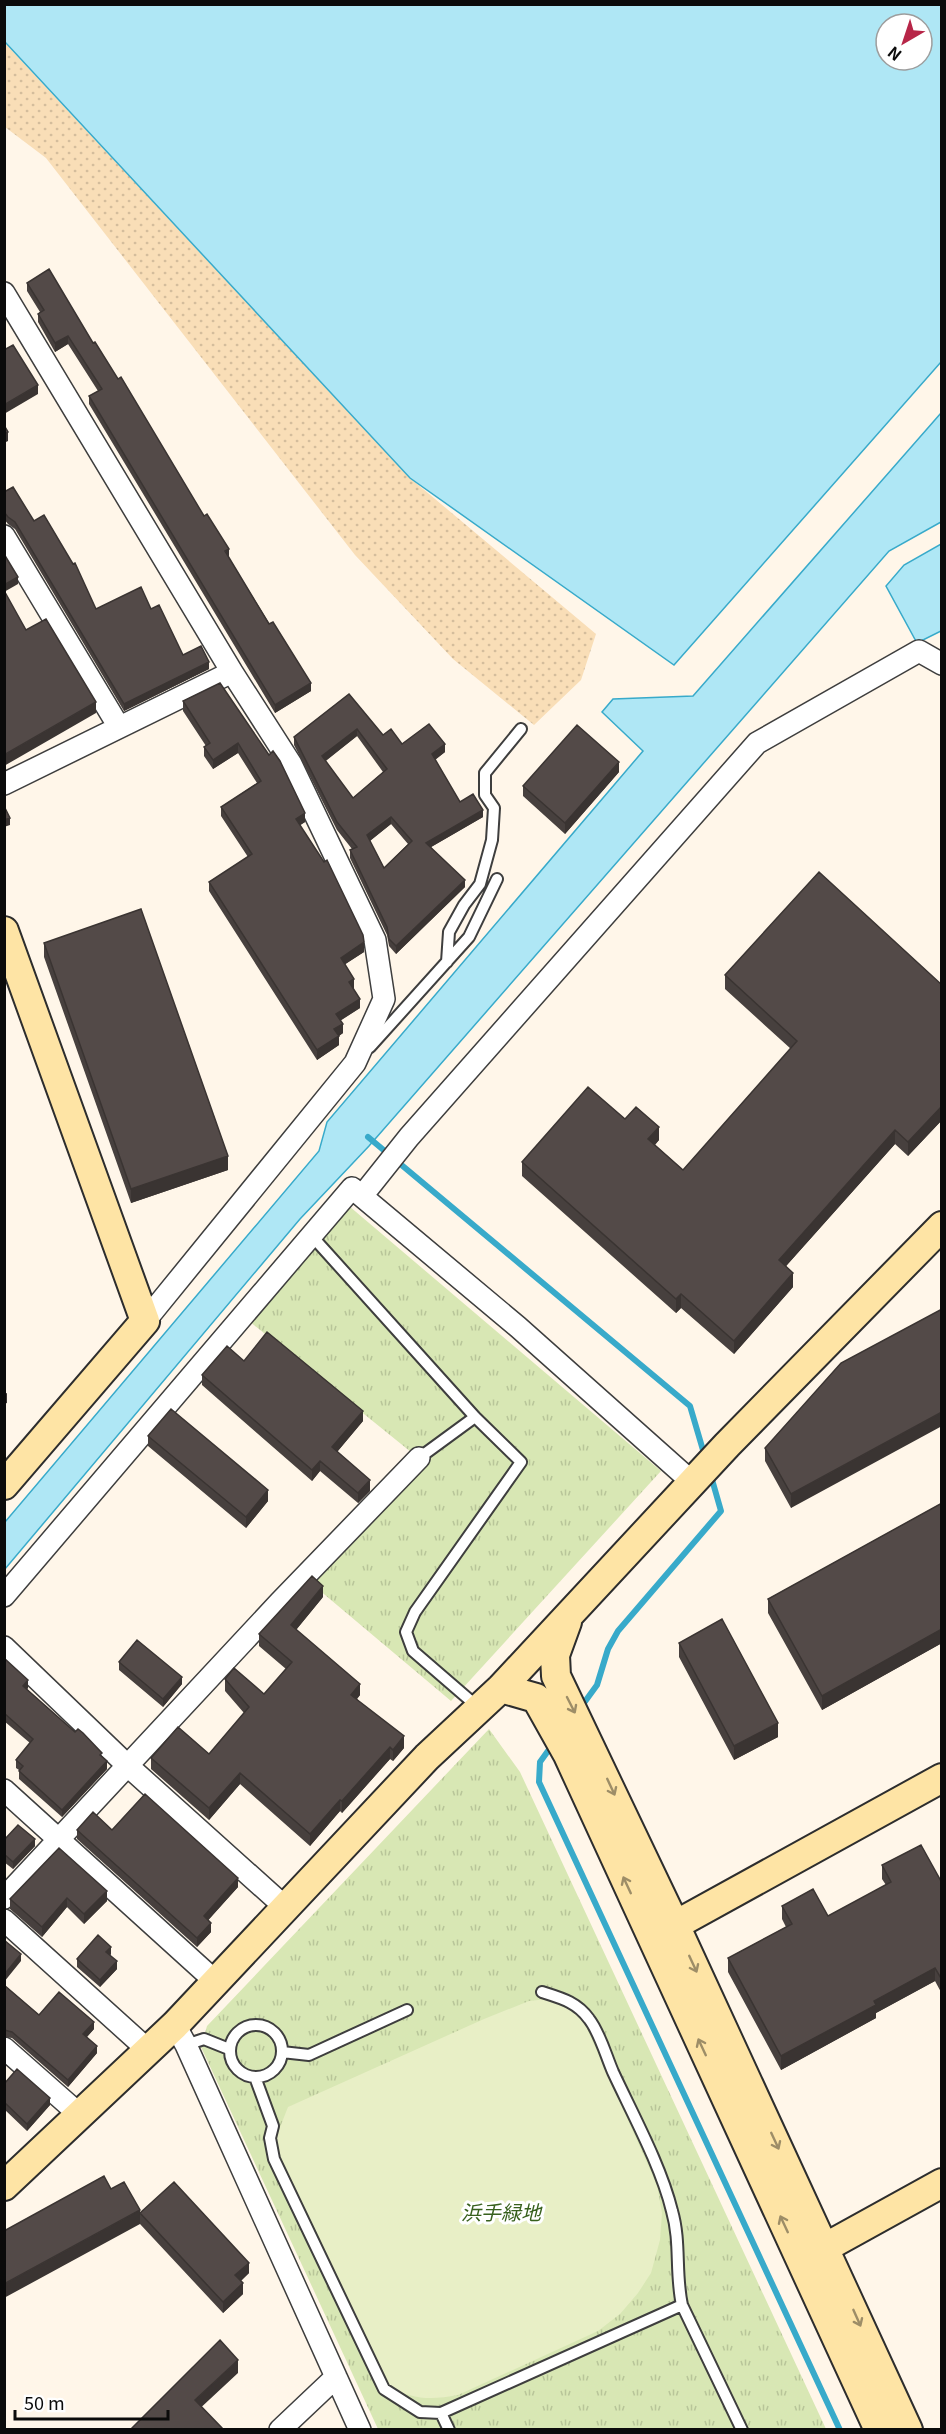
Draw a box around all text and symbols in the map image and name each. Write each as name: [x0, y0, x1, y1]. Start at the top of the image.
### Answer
north arrow: [874, 12, 934, 72]
text: N: [882, 41, 906, 68]
one-way arrow: [566, 1696, 577, 1714]
one-way arrow: [605, 1778, 617, 1796]
one-way arrow: [621, 1876, 632, 1894]
one-way arrow: [688, 1955, 700, 1973]
one-way arrow: [696, 2038, 708, 2056]
one-way arrow: [770, 2131, 782, 2149]
park label: 浜手緑地: [461, 2197, 543, 2226]
one-way arrow: [778, 2215, 789, 2233]
one-way arrow: [852, 2308, 863, 2326]
scale bar: [15, 2383, 168, 2421]
text: 50 m: [24, 2389, 65, 2415]

